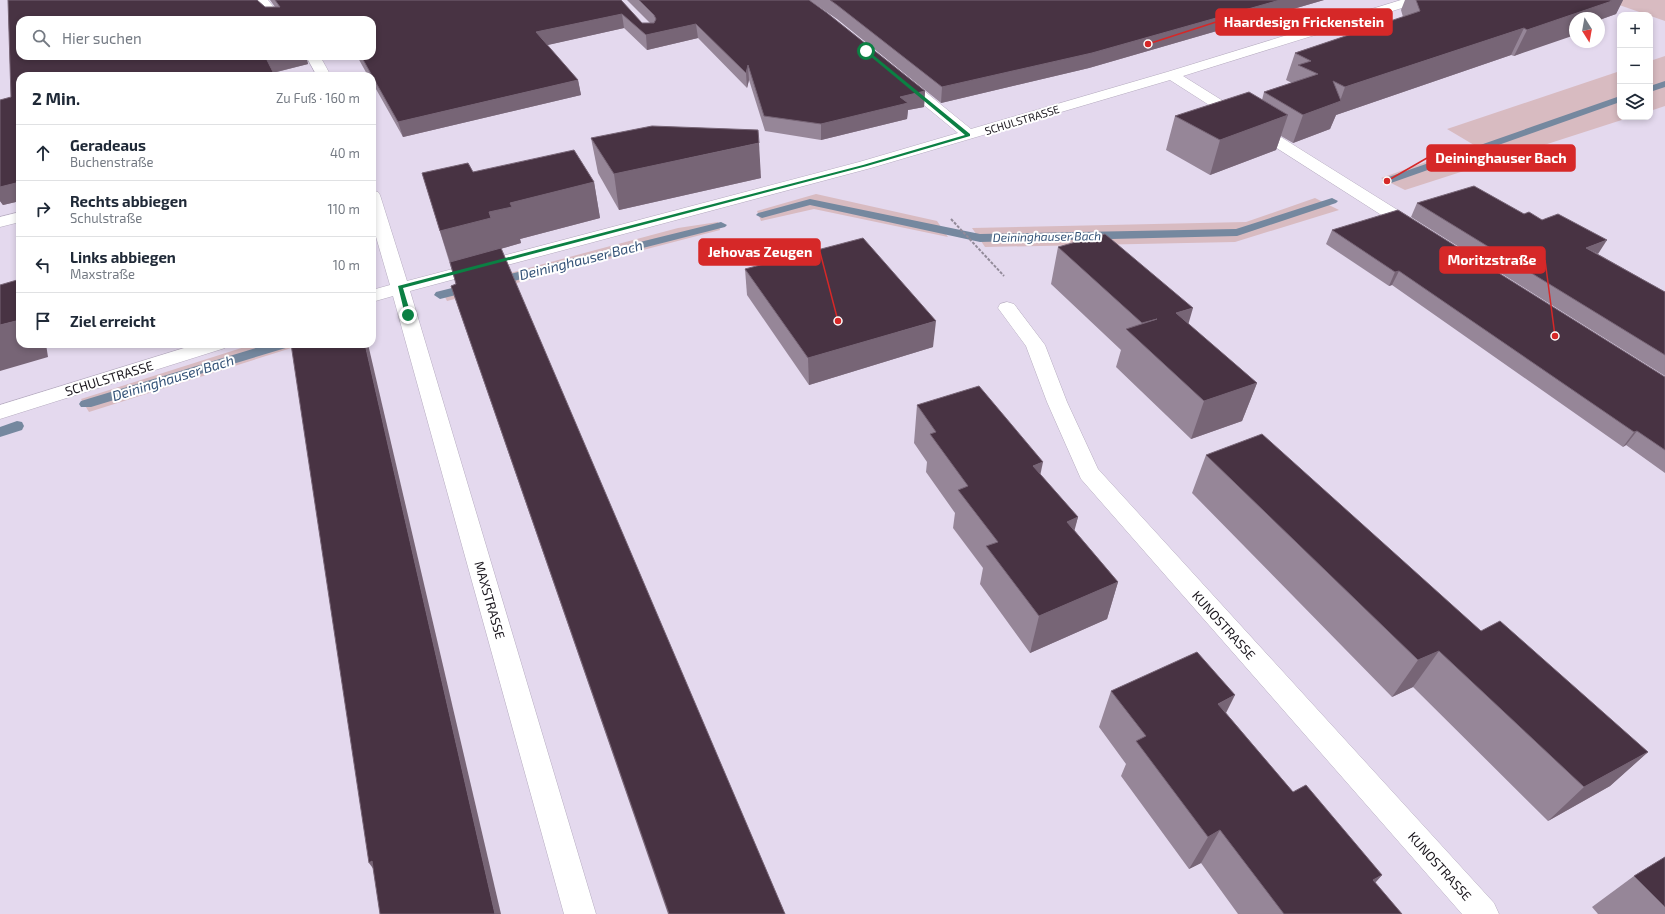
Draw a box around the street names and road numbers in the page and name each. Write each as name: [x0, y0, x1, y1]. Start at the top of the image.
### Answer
street label: SCHULSTRASSE: [983, 102, 1061, 137]
street label: SCHULSTRASSE: [63, 357, 155, 399]
street label: MAXSTRASSE: [471, 559, 509, 641]
street label: KUNOSTRASSE: [1189, 587, 1259, 663]
street label: KUNOSTRASSE: [1405, 828, 1475, 904]

